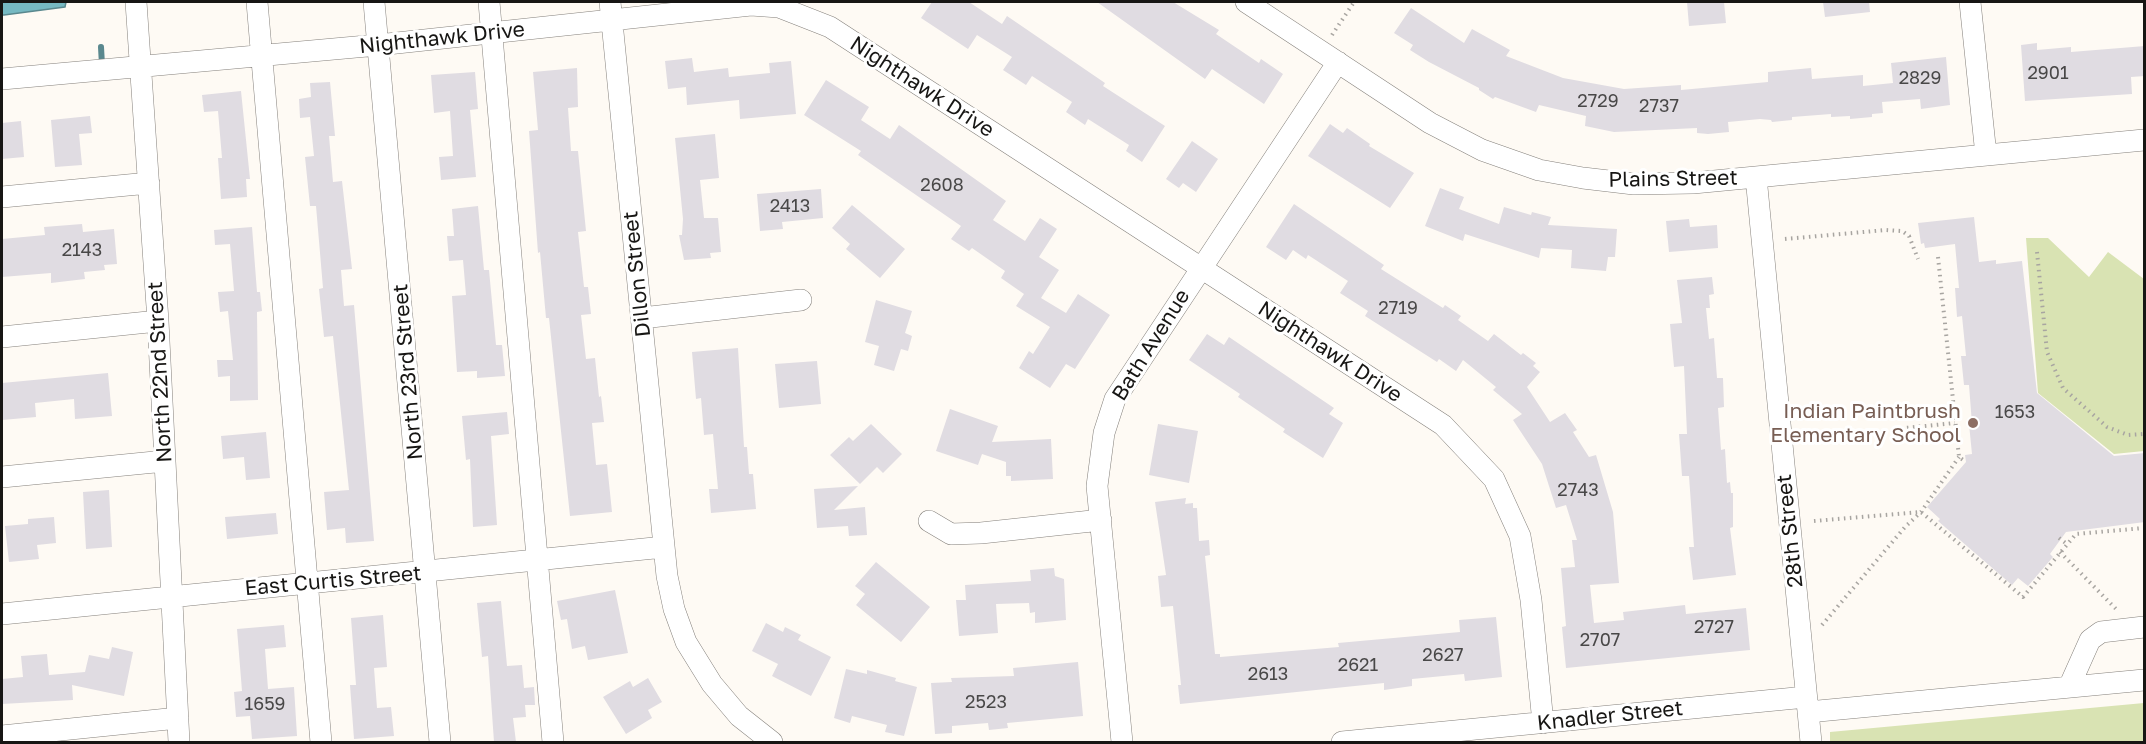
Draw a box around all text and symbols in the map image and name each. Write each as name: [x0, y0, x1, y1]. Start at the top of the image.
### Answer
street label: Nighthawk Drive: [358, 17, 526, 59]
street label: Nighthawk Drive: [845, 31, 999, 143]
house number: 2901: [2027, 62, 2069, 84]
house number: 2829: [1899, 67, 1941, 89]
house number: 2729: [1577, 90, 1619, 112]
house number: 2737: [1639, 95, 1679, 117]
street label: Plains Street: [1608, 165, 1738, 193]
house number: 2608: [920, 174, 964, 196]
house number: 2413: [770, 195, 810, 217]
street label: Dillon Street: [618, 210, 656, 338]
house number: 2143: [62, 239, 102, 261]
street label: North 22nd Street: [143, 281, 177, 463]
street label: North 23rd Street: [388, 283, 428, 461]
street label: Bath Avenue: [1107, 285, 1195, 405]
street label: Nighthawk Drive: [1253, 296, 1407, 408]
house number: 2719: [1378, 297, 1418, 319]
place label: Indian Paintbrush Elementary School: [1770, 398, 1961, 448]
house number: 1653: [1995, 401, 2035, 423]
marker: Indian Paintbrush Elementary School: [1966, 416, 1980, 430]
street label: 28th Street: [1772, 473, 1808, 589]
house number: 2743: [1557, 479, 1599, 501]
street label: East Curtis Street: [244, 561, 422, 601]
house number: 2727: [1694, 616, 1734, 638]
house number: 2707: [1580, 629, 1620, 651]
house number: 2627: [1422, 644, 1464, 666]
house number: 2621: [1338, 654, 1378, 676]
house number: 2613: [1248, 663, 1288, 685]
house number: 2523: [965, 691, 1007, 713]
house number: 1659: [245, 693, 285, 715]
street label: Knadler Street: [1536, 696, 1684, 736]

